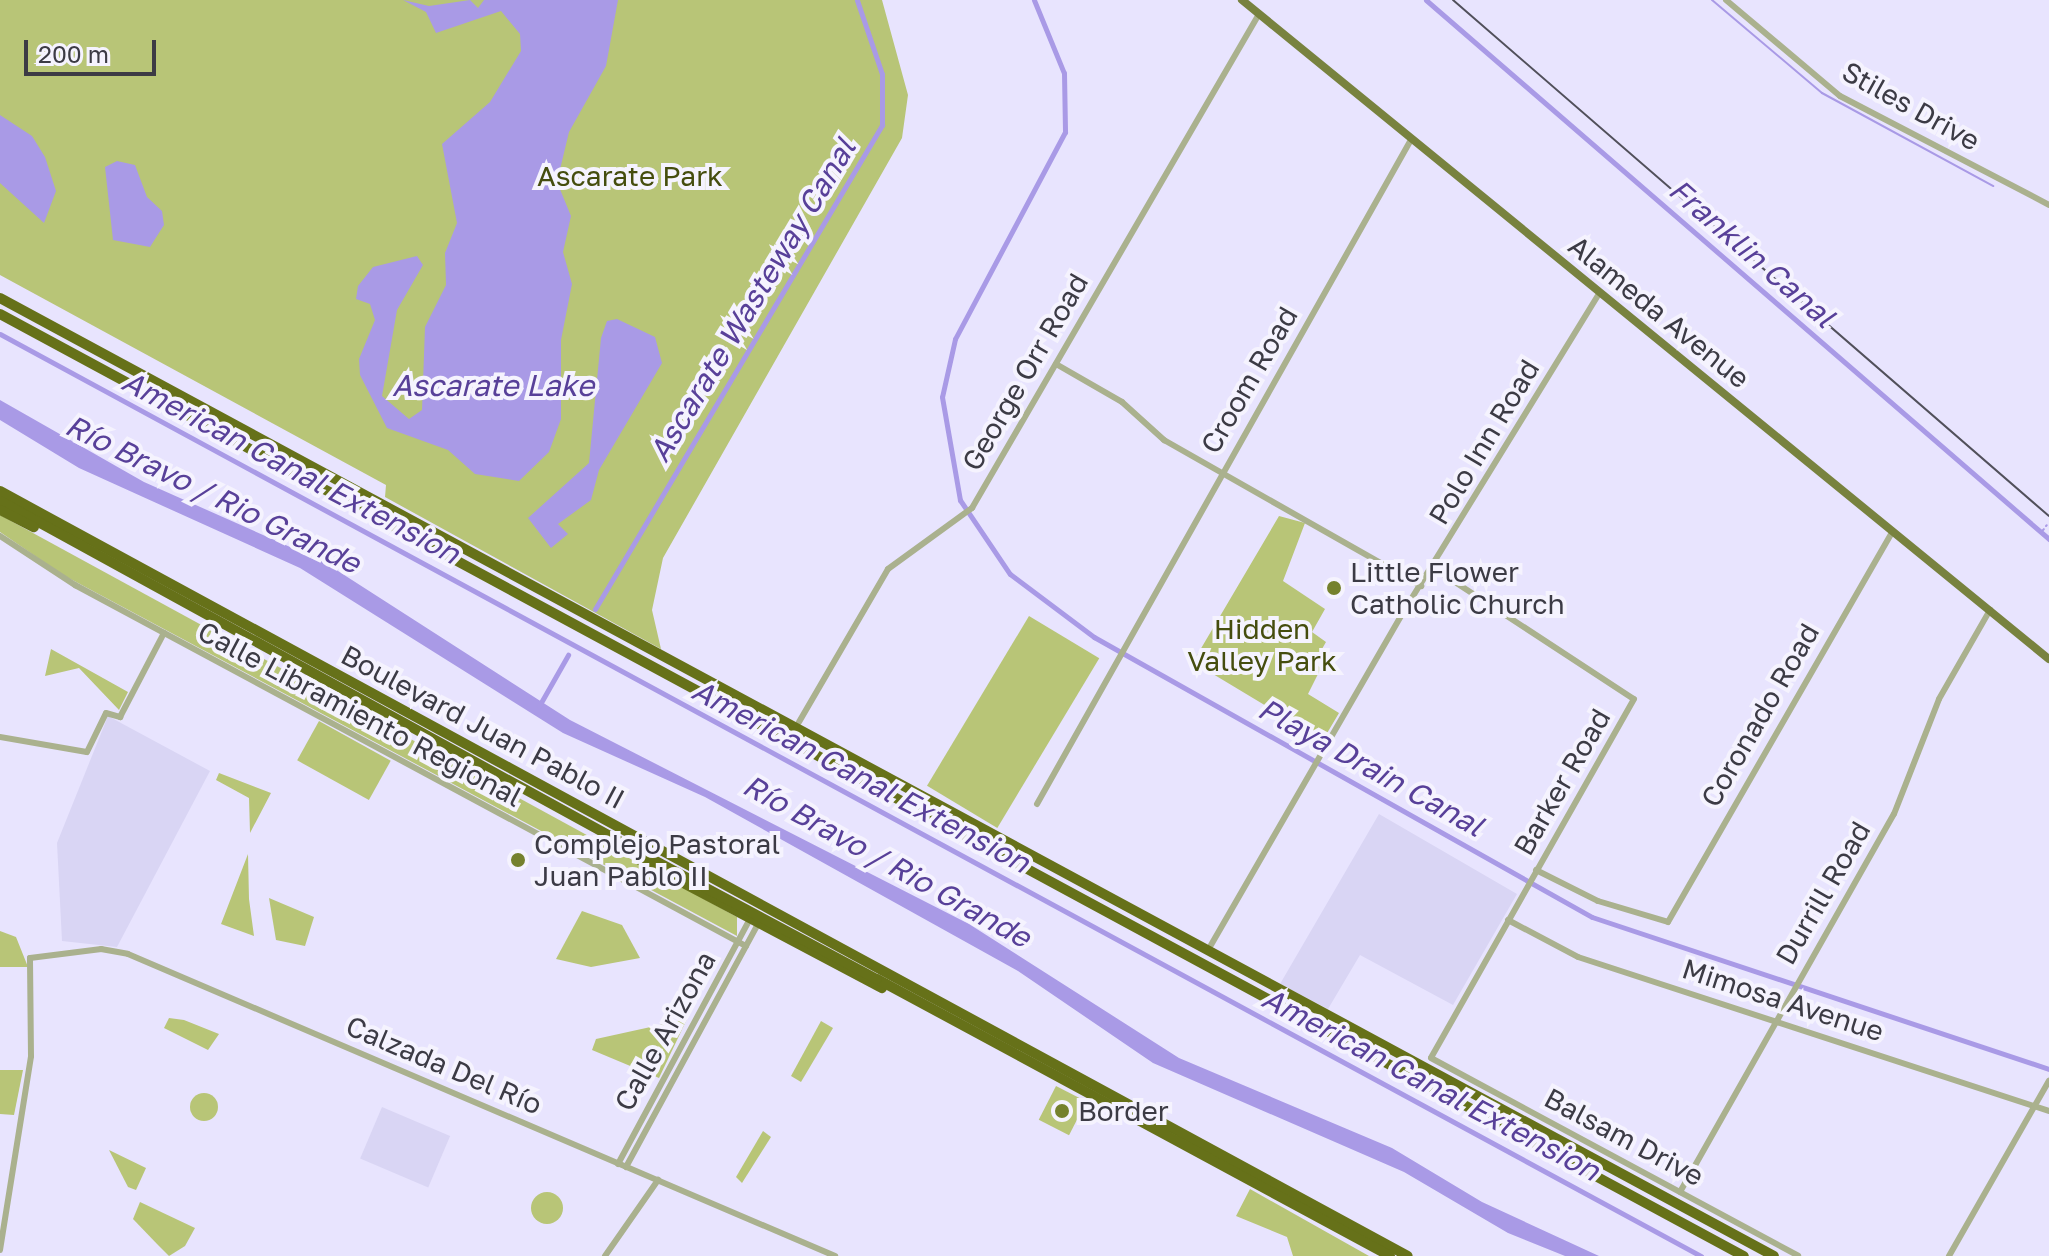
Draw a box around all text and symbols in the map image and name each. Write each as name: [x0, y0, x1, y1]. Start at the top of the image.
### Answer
scale bar: [28, 24, 160, 74]
text: 200 m: [38, 39, 109, 68]
street label: Stiles Drive: [1836, 54, 1986, 158]
water label: Ascarate Wasteway Canal: [641, 132, 863, 468]
park label: Ascarate Park: [537, 159, 723, 193]
water label: Franklin Canal: [1662, 171, 1842, 335]
street label: Alameda Avenue: [1562, 229, 1756, 395]
street label: George Orr Road: [955, 267, 1095, 477]
street label: Croom Road: [1194, 301, 1304, 459]
street label: Polo Inn Road: [1422, 354, 1546, 530]
water label: American Canal Extension: [116, 363, 466, 571]
water label: Ascarate Lake: [392, 367, 594, 403]
water label: Río Bravo / Rio Grande: [60, 407, 366, 581]
place label: Little Flower Catholic Church: [1350, 555, 1565, 621]
marker: Little Flower Catholic Church: [1325, 579, 1343, 597]
park label: Hidden Valley Park: [1187, 612, 1337, 678]
street label: Calle Libramiento Regional: [192, 614, 528, 814]
street label: Coronado Road: [1694, 617, 1826, 813]
street label: Boulevard Juan Pablo II: [336, 638, 630, 816]
water label: American Canal Extension: [686, 672, 1036, 880]
water label: Playa Drain Canal: [1252, 690, 1490, 844]
street label: Barker Road: [1507, 703, 1617, 861]
water label: Río Bravo / Rio Grande: [737, 767, 1037, 955]
street label: Durrill Road: [1769, 816, 1877, 970]
place label: Complejo Pastoral Juan Pablo II: [534, 827, 780, 893]
marker: Complejo Pastoral Juan Pablo II: [509, 851, 527, 869]
street label: Calle Arizona: [607, 945, 723, 1117]
street label: Mimosa Avenue: [1678, 952, 1888, 1048]
water label: American Canal Extension: [1256, 980, 1606, 1188]
street label: Calzada Del Río: [341, 1009, 547, 1121]
street label: Balsam Drive: [1539, 1081, 1709, 1193]
place label: Border: [1078, 1094, 1169, 1128]
marker: Border: [1053, 1102, 1071, 1120]

